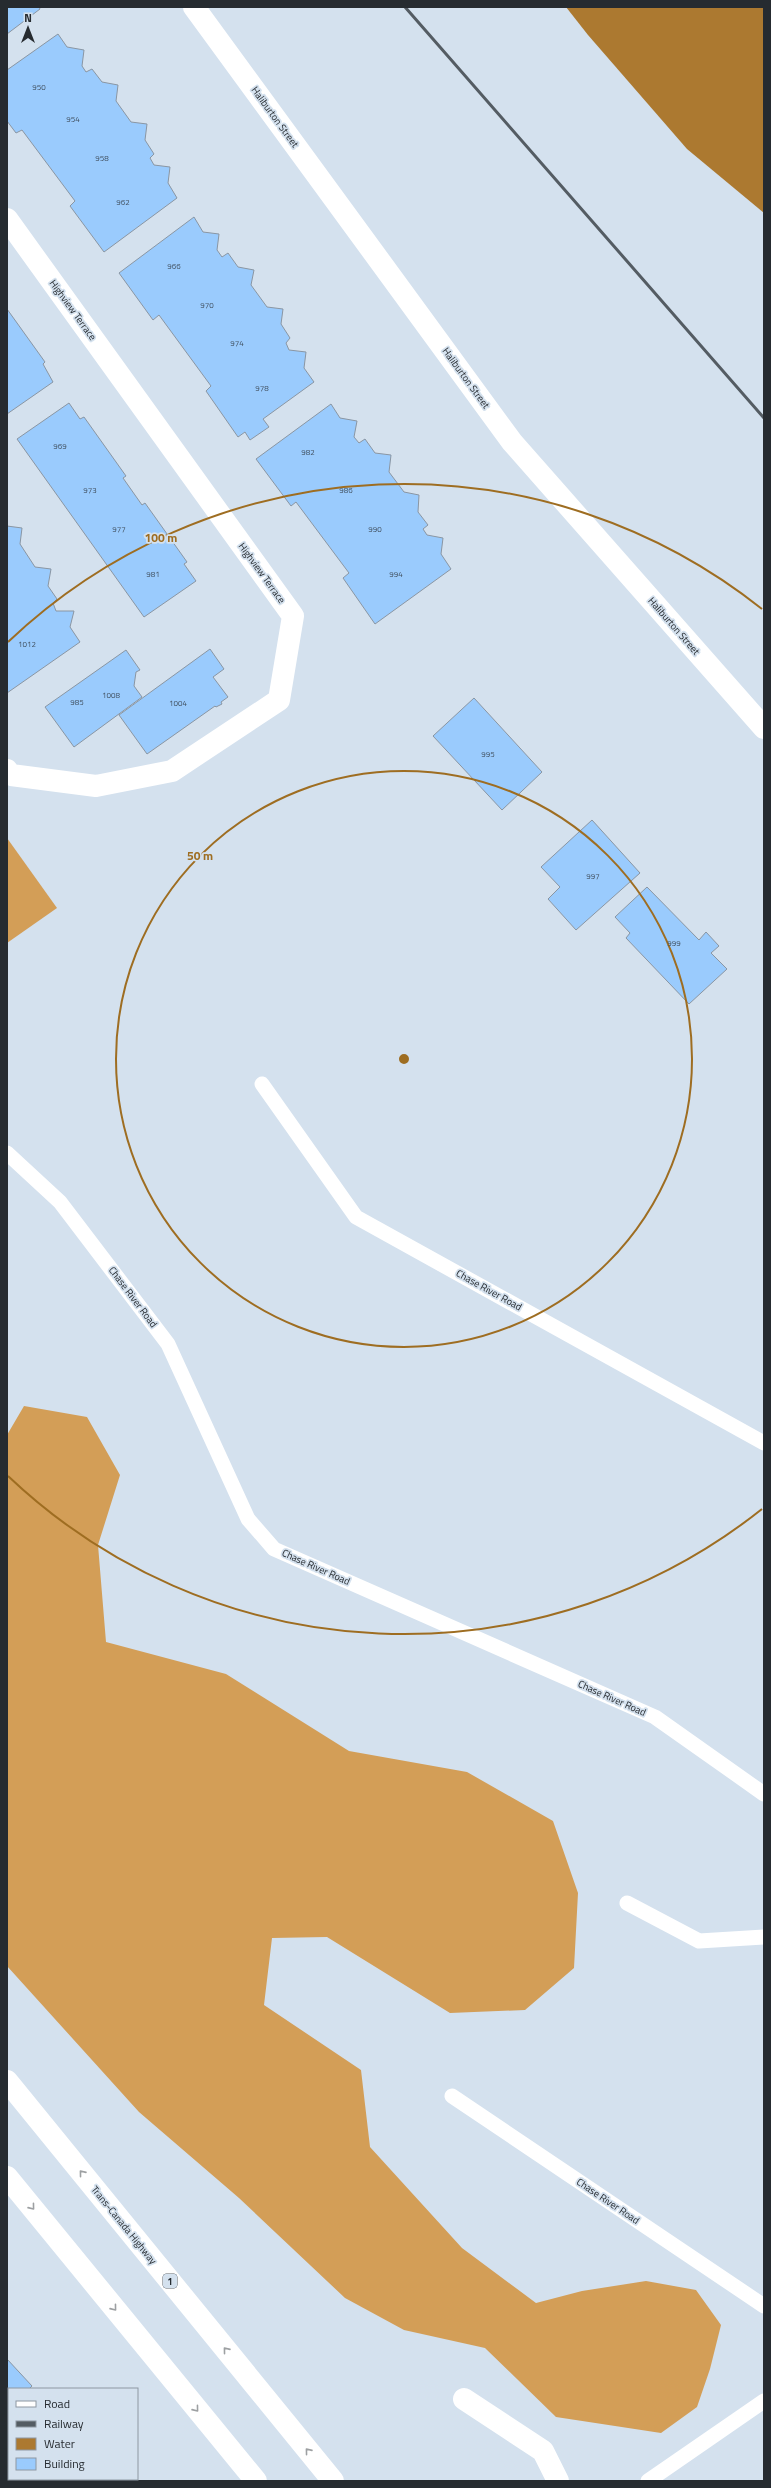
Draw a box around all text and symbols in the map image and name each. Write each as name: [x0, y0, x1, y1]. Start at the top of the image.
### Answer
north arrow: [8, 8, 48, 48]
text: N: [24, 10, 32, 26]
house number: 950: [32, 81, 46, 93]
street label: Haliburton Street: [248, 83, 303, 151]
house number: 954: [66, 113, 80, 125]
house number: 958: [95, 152, 109, 164]
house number: 962: [116, 196, 130, 208]
house number: 966: [167, 260, 181, 272]
street label: Highview Terrace: [46, 277, 100, 343]
house number: 970: [200, 299, 214, 311]
house number: 974: [230, 337, 244, 349]
street label: Haliburton Street: [439, 344, 494, 412]
house number: 978: [255, 382, 269, 394]
house number: 969: [53, 440, 67, 452]
house number: 982: [301, 446, 315, 458]
house number: 973: [83, 484, 97, 496]
house number: 986: [339, 484, 353, 496]
house number: 977: [112, 523, 126, 535]
house number: 990: [368, 523, 382, 535]
text: 100 m: [145, 528, 177, 547]
street label: Highview Terrace: [235, 540, 289, 606]
house number: 981: [146, 568, 160, 580]
house number: 994: [389, 568, 403, 580]
street label: Haliburton Street: [645, 594, 704, 659]
house number: 1012: [18, 638, 36, 650]
house number: 1008: [102, 689, 120, 701]
house number: 985: [70, 696, 84, 708]
house number: 1004: [169, 697, 187, 709]
house number: 995: [481, 748, 495, 760]
text: 50 m: [187, 846, 213, 865]
house number: 997: [586, 870, 600, 882]
house number: 999: [667, 937, 681, 949]
centre of rings: [397, 1052, 411, 1066]
street label: Chase River Road: [105, 1263, 161, 1331]
street label: Chase River Road: [453, 1266, 525, 1314]
street label: Chase River Road: [280, 1545, 352, 1589]
street label: Chase River Road: [576, 1676, 648, 1720]
one-way arrow: [80, 2171, 87, 2178]
street label: Chase River Road: [573, 2174, 643, 2228]
street label: Trans-Canada Highway: [88, 2182, 161, 2268]
one-way arrow: [27, 2203, 34, 2210]
road number: 1: [163, 2274, 177, 2288]
one-way arrow: [110, 2303, 117, 2311]
one-way arrow: [224, 2347, 231, 2354]
legend: [8, 2388, 138, 2480]
text: Road: [44, 2394, 70, 2413]
one-way arrow: [192, 2404, 199, 2411]
text: Railway: [44, 2414, 84, 2433]
text: Water: [44, 2434, 75, 2453]
one-way arrow: [306, 2448, 313, 2455]
text: Building: [44, 2454, 85, 2473]

